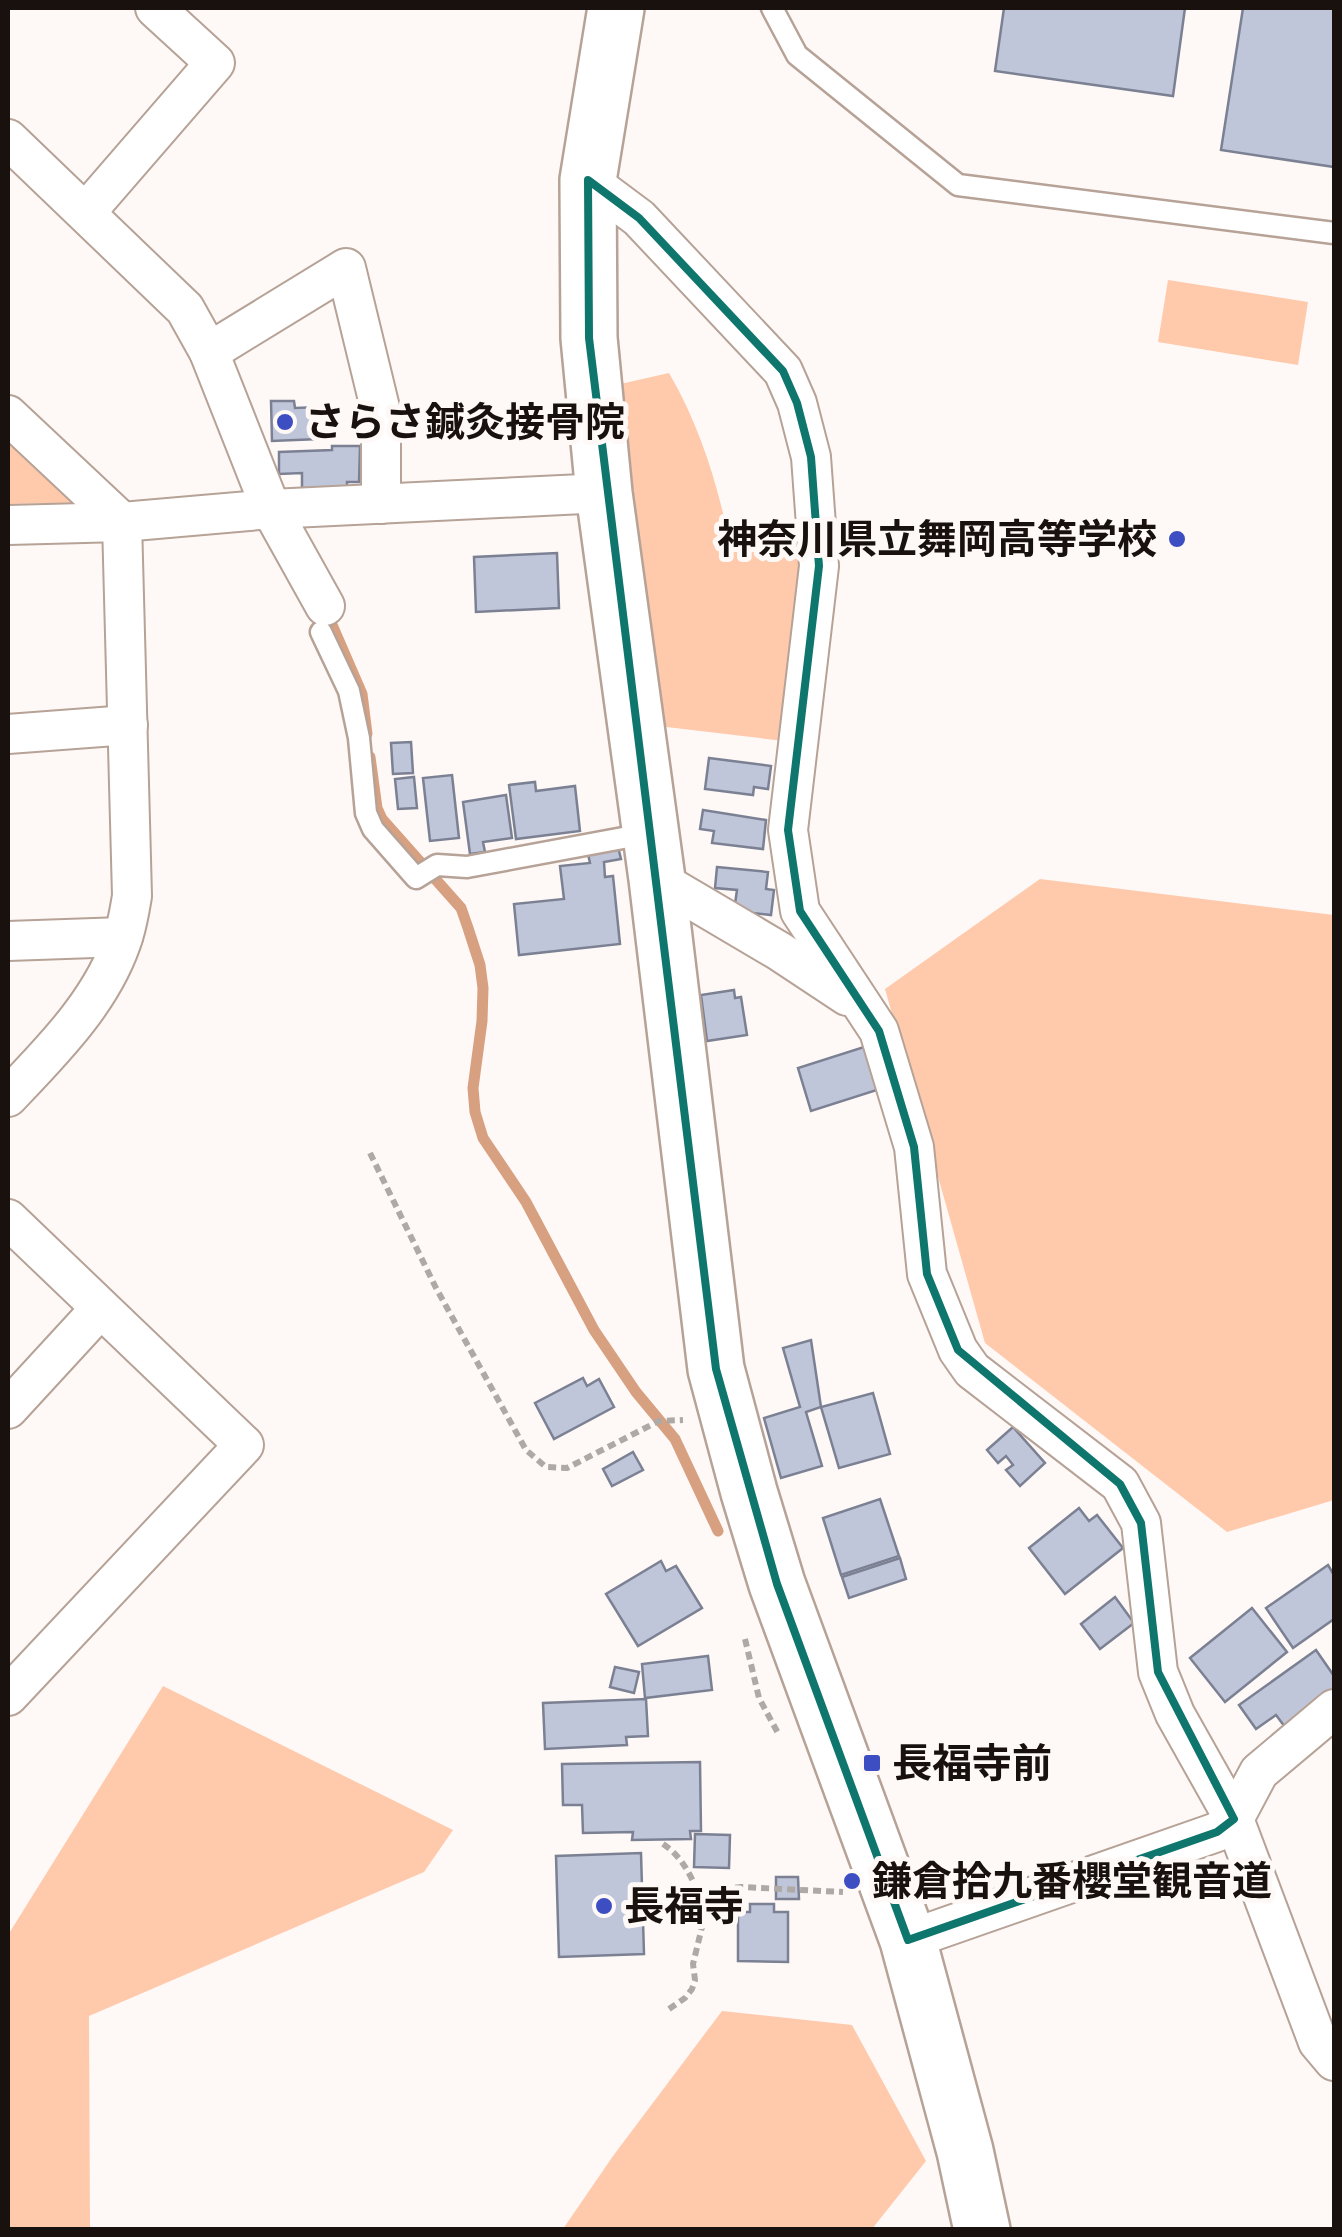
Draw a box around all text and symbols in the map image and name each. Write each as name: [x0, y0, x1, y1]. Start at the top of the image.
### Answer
place label: さらさ鍼灸接骨院: [305, 401, 625, 444]
marker: さらさ鍼灸接骨院: [274, 411, 296, 433]
place label: 神奈川県立舞岡高等学校: [717, 518, 1157, 561]
marker: 神奈川県立舞岡高等学校: [1166, 528, 1188, 550]
place label: 長福寺前: [892, 1742, 1052, 1785]
marker: 長福寺前: [861, 1752, 883, 1774]
place label: 鎌倉拾九番櫻堂観音道: [872, 1860, 1272, 1903]
marker: 鎌倉拾九番櫻堂観音道: [841, 1870, 863, 1892]
place label: 長福寺: [624, 1886, 744, 1928]
marker: 長福寺: [593, 1895, 615, 1917]

